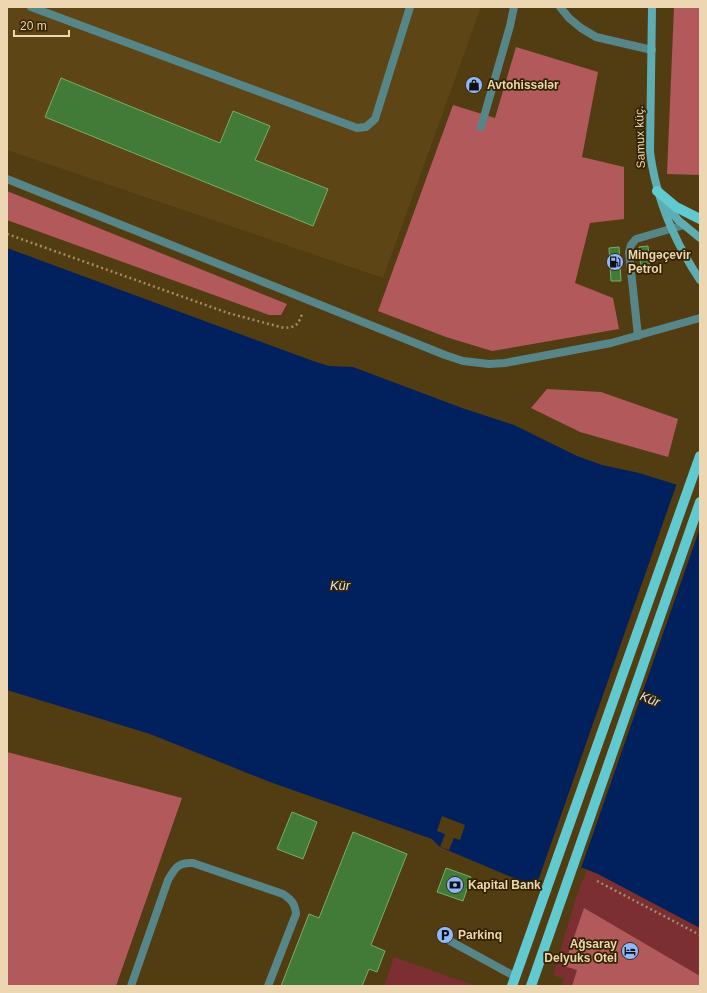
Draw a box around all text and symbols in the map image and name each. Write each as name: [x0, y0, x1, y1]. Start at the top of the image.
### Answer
scale bar: [14, 12, 69, 38]
text: 20 m: [20, 19, 47, 33]
shop icon: Avtohissələr: [464, 75, 484, 95]
place label: Avtohissələr: [487, 78, 559, 92]
street label: Samux küç.: [632, 105, 648, 169]
place label: Mingəçevir Petrol: [628, 248, 691, 276]
fuel station icon: Mingəçevir Petrol: [605, 252, 625, 272]
water label: Kür: [330, 578, 351, 593]
water label: Kür: [638, 688, 663, 710]
bank icon: Kapital Bank: [445, 875, 465, 895]
place label: Kapital Bank: [468, 878, 541, 892]
parking icon: Parkinq: [435, 925, 455, 945]
place label: Parkinq: [458, 928, 502, 942]
place label: Ağsaray Delyuks Otel: [544, 937, 617, 965]
hotel icon: Ağsaray Delyuks Otel: [620, 941, 640, 961]

